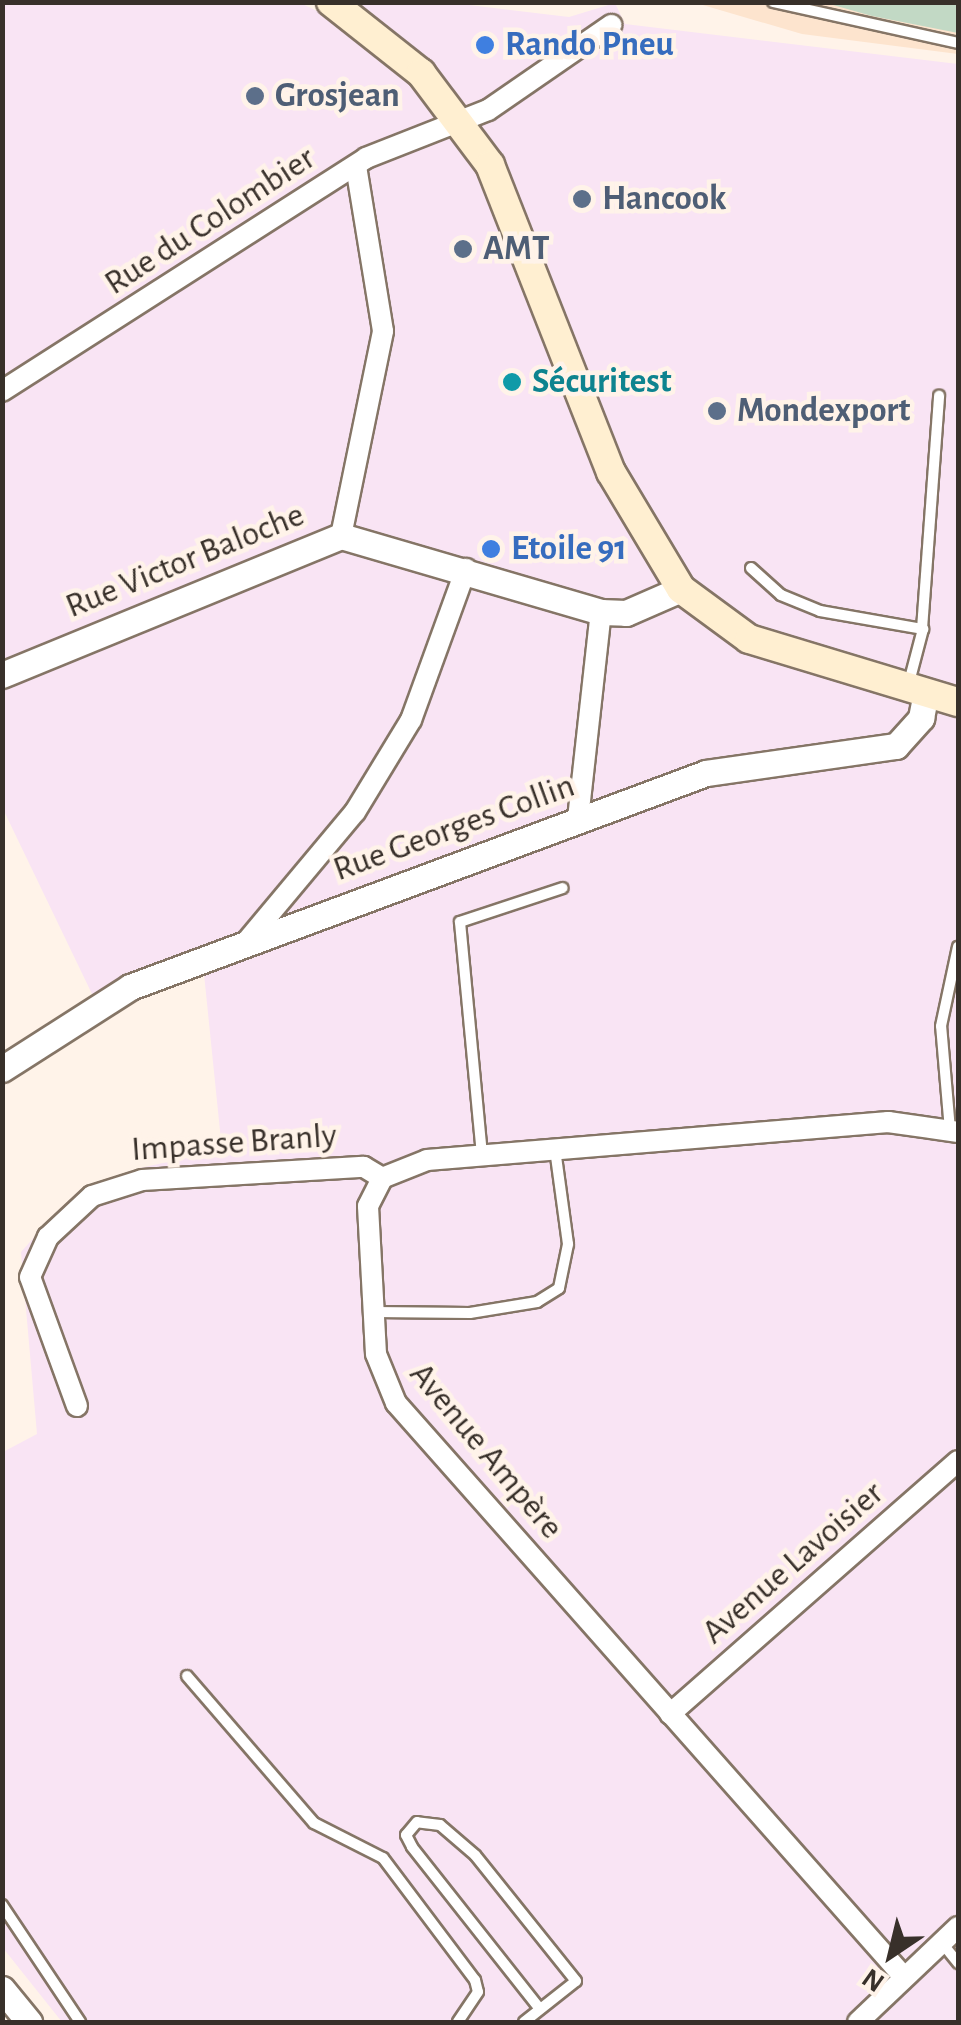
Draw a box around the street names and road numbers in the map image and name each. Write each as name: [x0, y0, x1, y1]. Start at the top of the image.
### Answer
street label: Rue du Colombier: [97, 137, 323, 305]
street label: Rue Victor Baloche: [60, 494, 310, 628]
street label: Rue Georges Collin: [328, 765, 580, 891]
street label: Impasse Branly: [130, 1115, 338, 1171]
street label: Avenue Ampère: [400, 1354, 572, 1548]
street label: Avenue Lavoisier: [694, 1473, 892, 1653]

